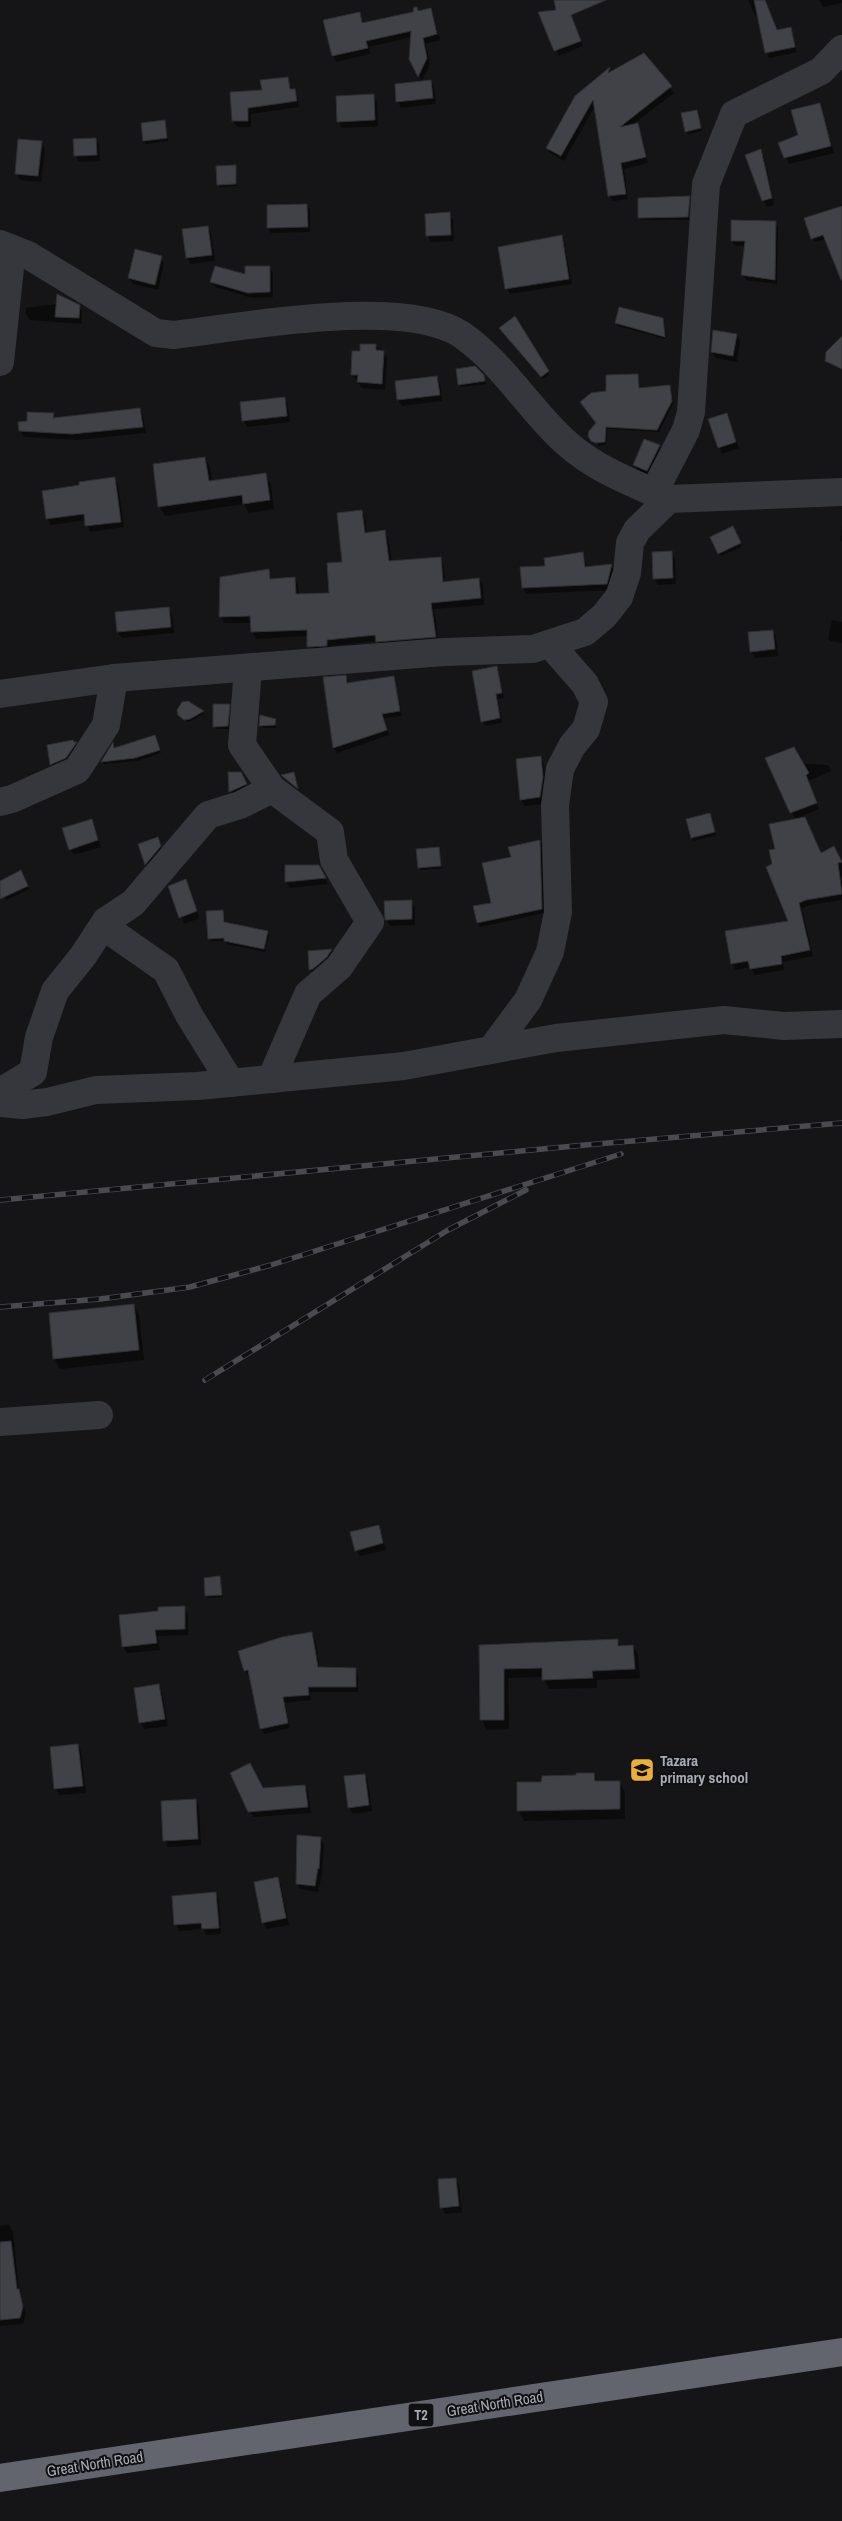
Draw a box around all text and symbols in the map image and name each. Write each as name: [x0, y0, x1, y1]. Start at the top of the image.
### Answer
place label: Tazara primary school: [660, 1750, 748, 1788]
school or university icon: Tazara primary school: [629, 1757, 655, 1783]
street label: Great North Road: [445, 2386, 545, 2421]
road number: T2: [408, 2404, 434, 2426]
street label: Great North Road: [45, 2446, 145, 2481]

